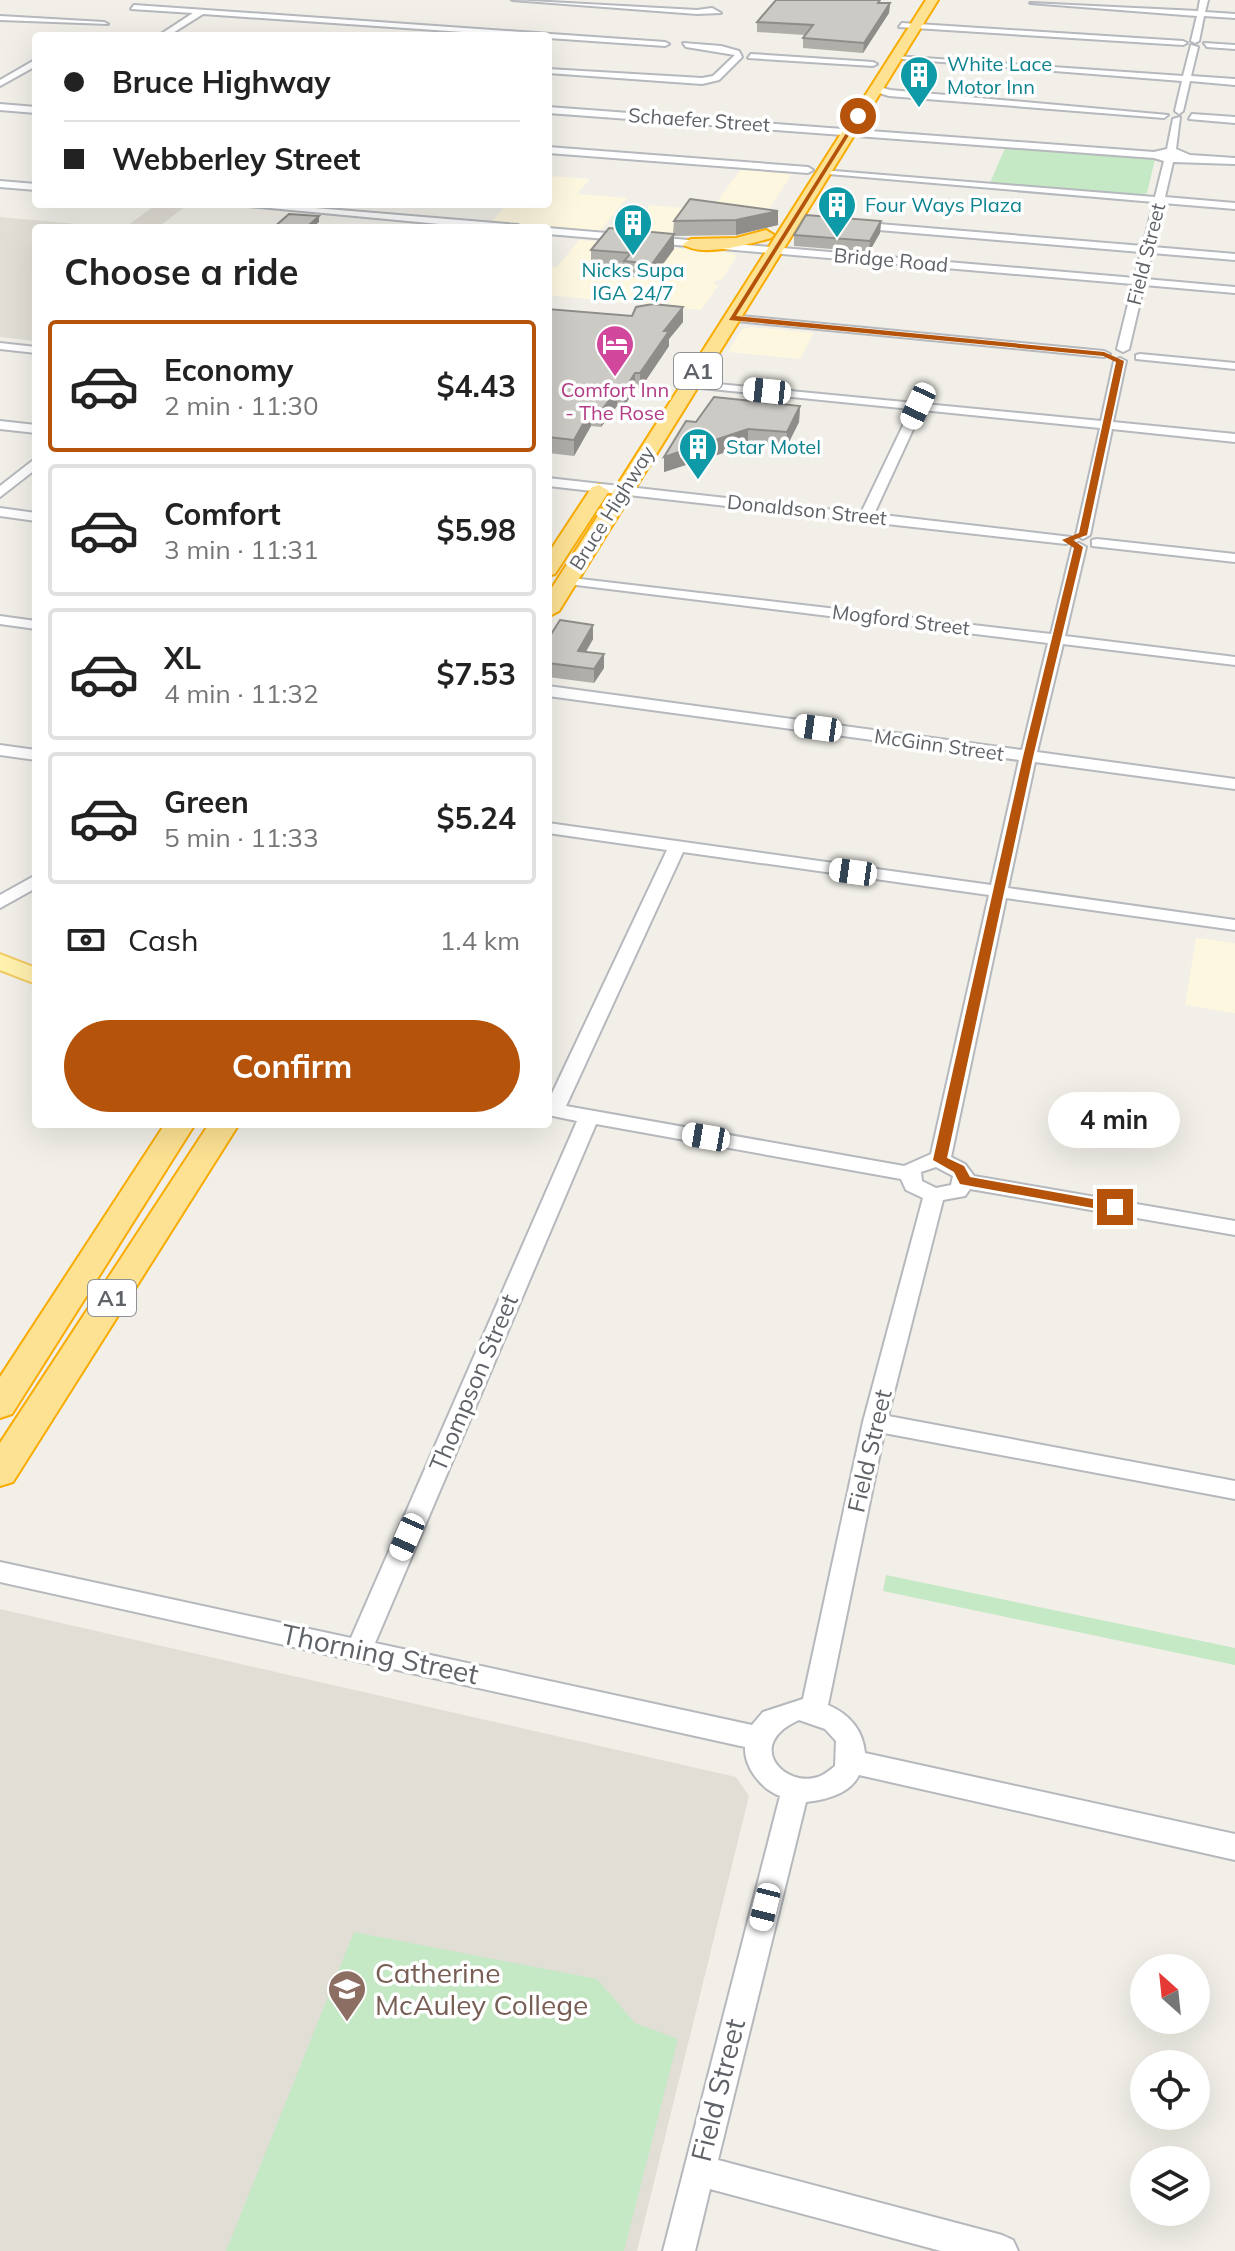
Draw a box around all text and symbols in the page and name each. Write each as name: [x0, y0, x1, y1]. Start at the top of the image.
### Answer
place label: White Lace Motor Inn: [947, 51, 1052, 99]
building icon: White Lace Motor Inn: [898, 54, 940, 109]
text: Bruce Highway: [112, 63, 330, 101]
route start: [840, 98, 876, 134]
street label: Schaefer Street: [627, 102, 771, 137]
text: Webberley Street: [112, 140, 360, 178]
building icon: Four Ways Plaza: [816, 184, 858, 239]
place label: Four Ways Plaza: [865, 192, 1022, 217]
street label: Field Street: [1121, 200, 1170, 307]
building icon: Nicks Supa IGA 24/7: [612, 202, 654, 257]
street label: Bridge Road: [833, 242, 949, 277]
text: Choose a ride: [64, 249, 298, 294]
place label: Nicks Supa IGA 24/7: [582, 257, 684, 305]
hotel icon: Comfort Inn - The Rose: [594, 323, 636, 378]
icon: car: [68, 350, 140, 422]
text: Economy: [164, 351, 293, 389]
road number: A1: [674, 353, 722, 389]
text: $4.43: [437, 367, 516, 405]
place label: Comfort Inn - The Rose: [561, 377, 669, 425]
car: [742, 377, 792, 405]
car: [897, 379, 939, 433]
text: 2 min · 11:30: [164, 389, 319, 422]
building icon: Star Motel: [677, 426, 719, 481]
place label: Star Motel: [726, 434, 821, 459]
street label: Bruce Highway: [563, 441, 660, 574]
street label: Donaldson Street: [726, 489, 888, 530]
icon: car: [68, 494, 140, 566]
text: Comfort: [164, 495, 281, 533]
text: $5.98: [437, 511, 516, 549]
text: 3 min · 11:31: [164, 533, 319, 566]
street label: Mogford Street: [831, 599, 971, 640]
icon: car: [68, 638, 140, 710]
text: XL: [164, 639, 201, 677]
text: $7.53: [437, 655, 516, 693]
text: 4 min · 11:32: [164, 677, 319, 710]
car: [793, 713, 843, 743]
street label: McGinn Street: [873, 723, 1005, 766]
icon: car: [68, 782, 140, 854]
text: Green: [164, 783, 249, 821]
text: $5.24: [437, 799, 516, 837]
text: 5 min · 11:33: [164, 821, 319, 854]
car: [828, 857, 878, 887]
icon: cash: [64, 918, 108, 962]
text: Cash: [128, 921, 199, 959]
text: 1.4 km: [440, 924, 520, 957]
button: Confirm: [64, 1020, 520, 1112]
callout: 4 min: [1049, 1091, 1181, 1147]
text: 4 min: [1080, 1103, 1148, 1136]
car: [680, 1121, 732, 1153]
route end: [1097, 1189, 1133, 1225]
road number: A1: [88, 1280, 136, 1316]
street label: Thompson Street: [422, 1289, 524, 1476]
street label: Field Street: [840, 1386, 898, 1515]
car: [386, 1510, 428, 1564]
street label: Thorning Street: [278, 1616, 482, 1692]
car: [748, 1881, 782, 1933]
north arrow: [1130, 1954, 1210, 2034]
map controls: [1130, 1954, 1210, 2226]
place label: Catherine McAuley College: [375, 1955, 588, 2022]
school or university icon: Catherine McAuley College: [326, 1968, 368, 2023]
street label: Field Street: [683, 2015, 752, 2165]
button: locate: [1130, 2050, 1210, 2130]
button: layers: [1130, 2146, 1210, 2226]

